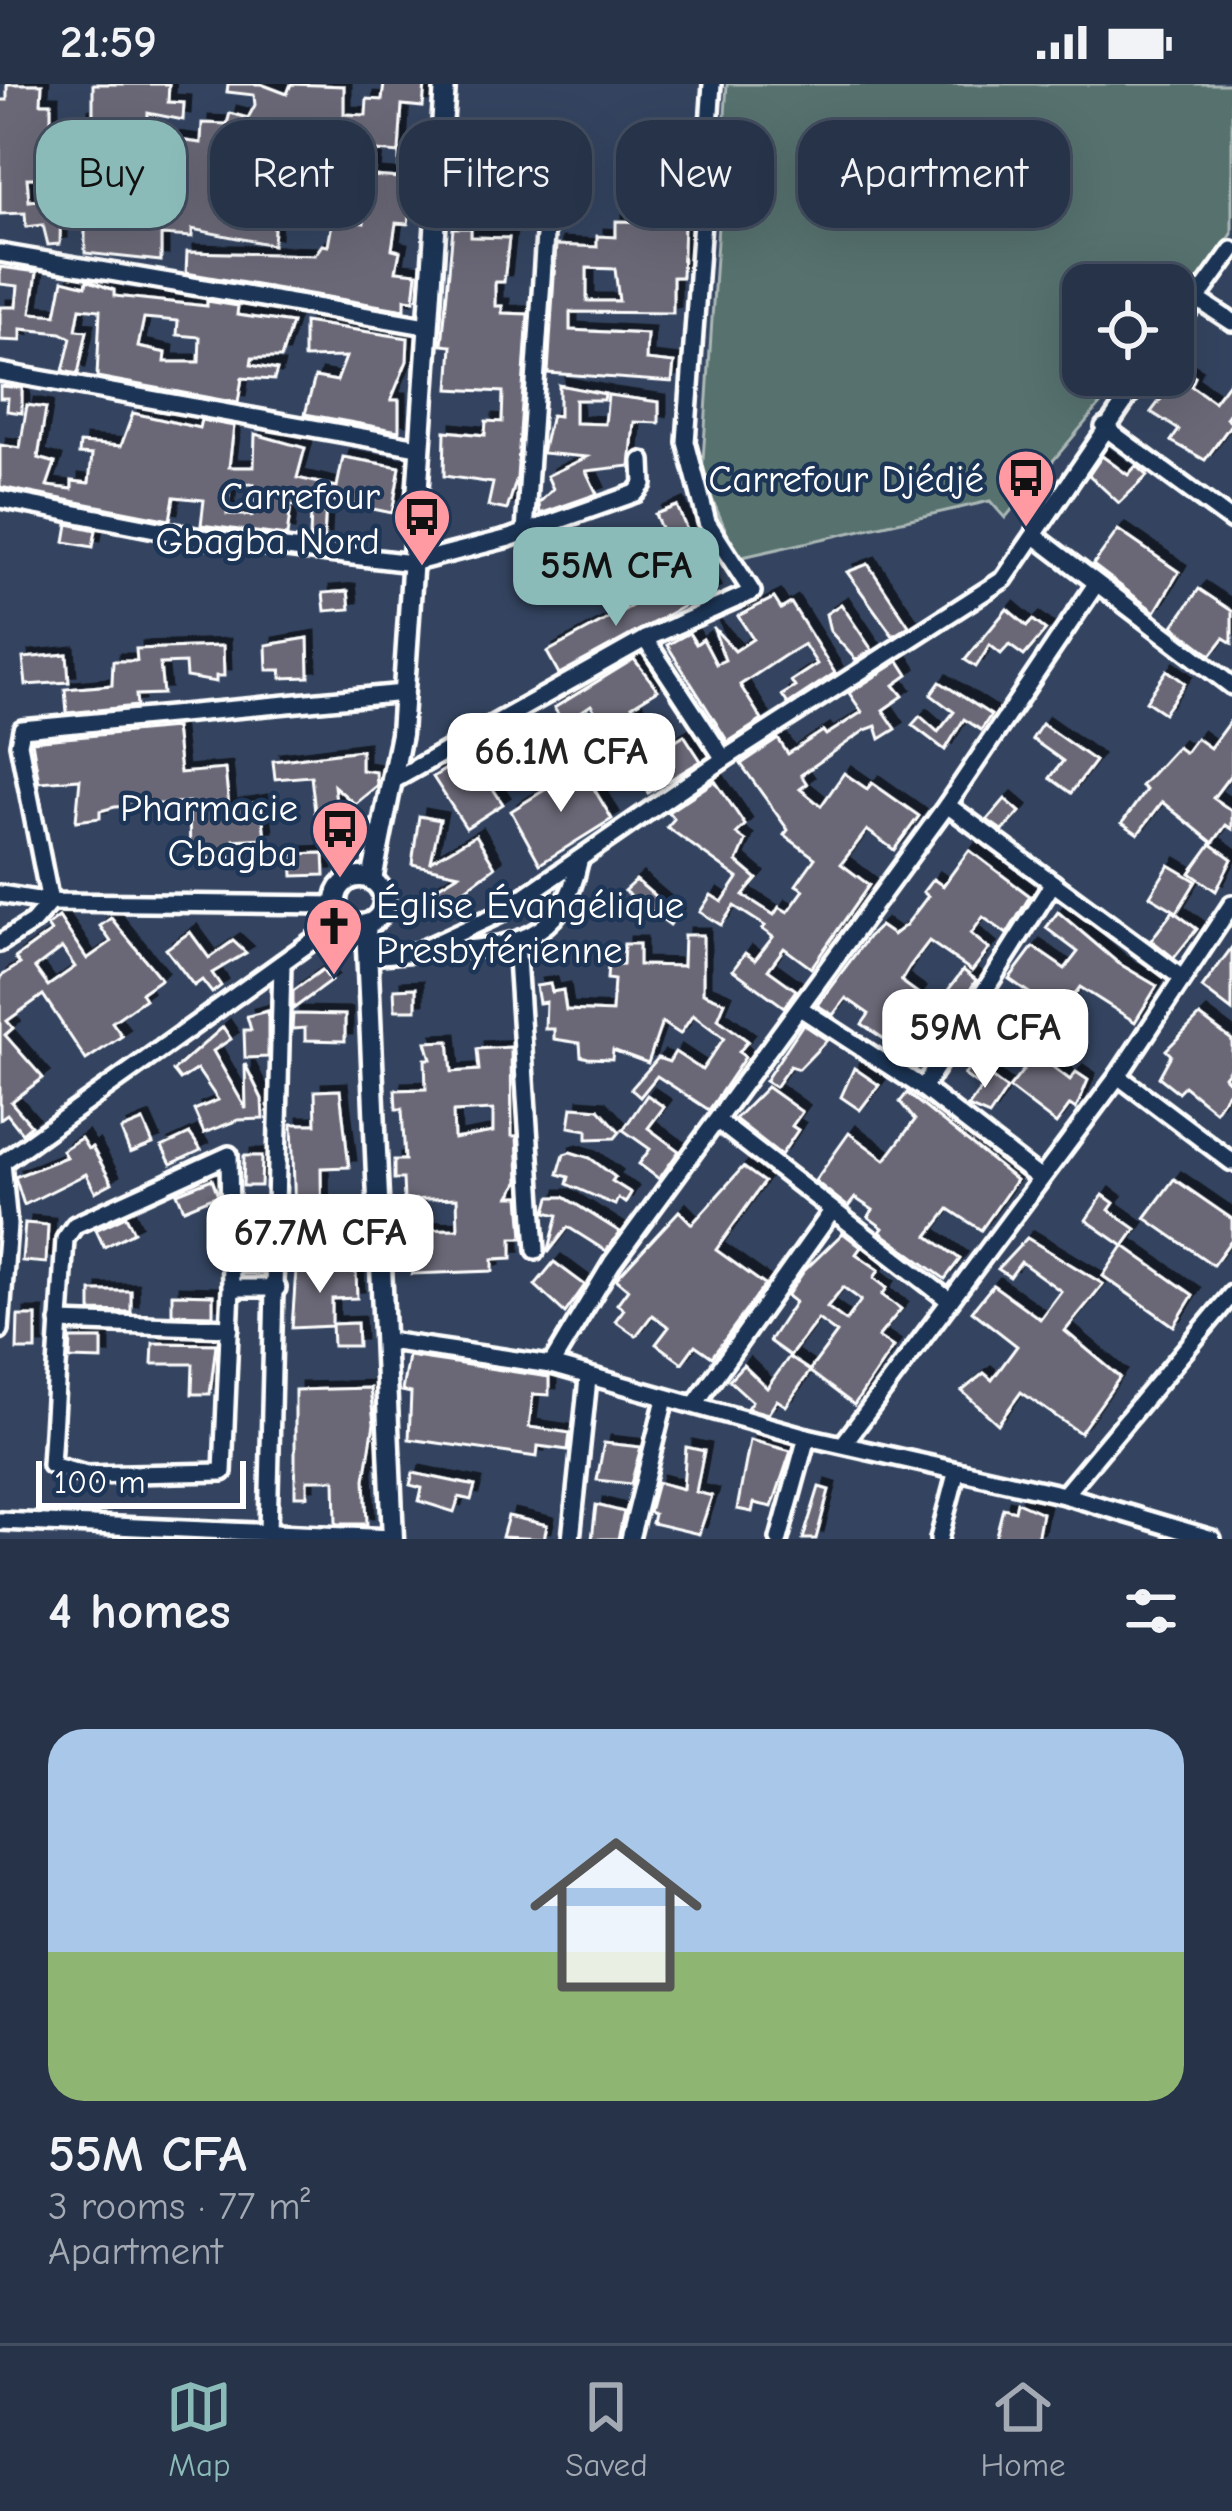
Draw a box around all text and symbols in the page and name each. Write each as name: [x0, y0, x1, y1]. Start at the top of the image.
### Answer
text: 21:59: [60, 16, 157, 68]
chip: Buy: [36, 120, 186, 228]
chip: Rent: [210, 120, 375, 228]
chip: Filters: [399, 120, 592, 228]
chip: New: [616, 120, 774, 228]
chip: Apartment: [798, 120, 1070, 228]
map controls: [1062, 264, 1194, 396]
button: locate: [1062, 264, 1194, 396]
bus stop icon: Carrefour Djédjé: [995, 447, 1057, 529]
place label: Carrefour Djédjé: [708, 457, 984, 502]
place label: Carrefour Gbagba Nord: [155, 474, 381, 564]
bus stop icon: Carrefour Gbagba Nord: [391, 486, 453, 568]
pin: 55M CFA: [505, 527, 727, 629]
text: 55M CFA: [540, 543, 692, 588]
pin: 66.1M CFA: [424, 713, 698, 815]
text: 66.1M CFA: [474, 729, 648, 774]
place label: Pharmacie Gbagba: [120, 786, 298, 876]
bus stop icon: Pharmacie Gbagba: [309, 798, 371, 880]
place label: Église Évangélique Presbytérienne: [376, 883, 684, 973]
church icon: Église Évangélique Presbytérienne: [303, 895, 365, 977]
pin: 59M CFA: [874, 989, 1096, 1091]
text: 59M CFA: [909, 1005, 1061, 1050]
pin: 67.7M CFA: [183, 1194, 457, 1296]
text: 67.7M CFA: [234, 1210, 406, 1255]
scale bar: [36, 1455, 246, 1508]
text: 100 m: [54, 1463, 146, 1501]
icon: filters: [1118, 1578, 1184, 1644]
text: 4 homes: [48, 1582, 231, 1641]
icon: home: [508, 1807, 724, 2023]
text: 55M CFA: [48, 2125, 247, 2184]
text: 3 rooms · 77 m²: [48, 2184, 310, 2229]
text: Apartment: [48, 2229, 223, 2274]
tab: Map: [166, 2374, 232, 2484]
tab: Saved: [565, 2374, 648, 2484]
tab: Home: [980, 2374, 1066, 2484]

